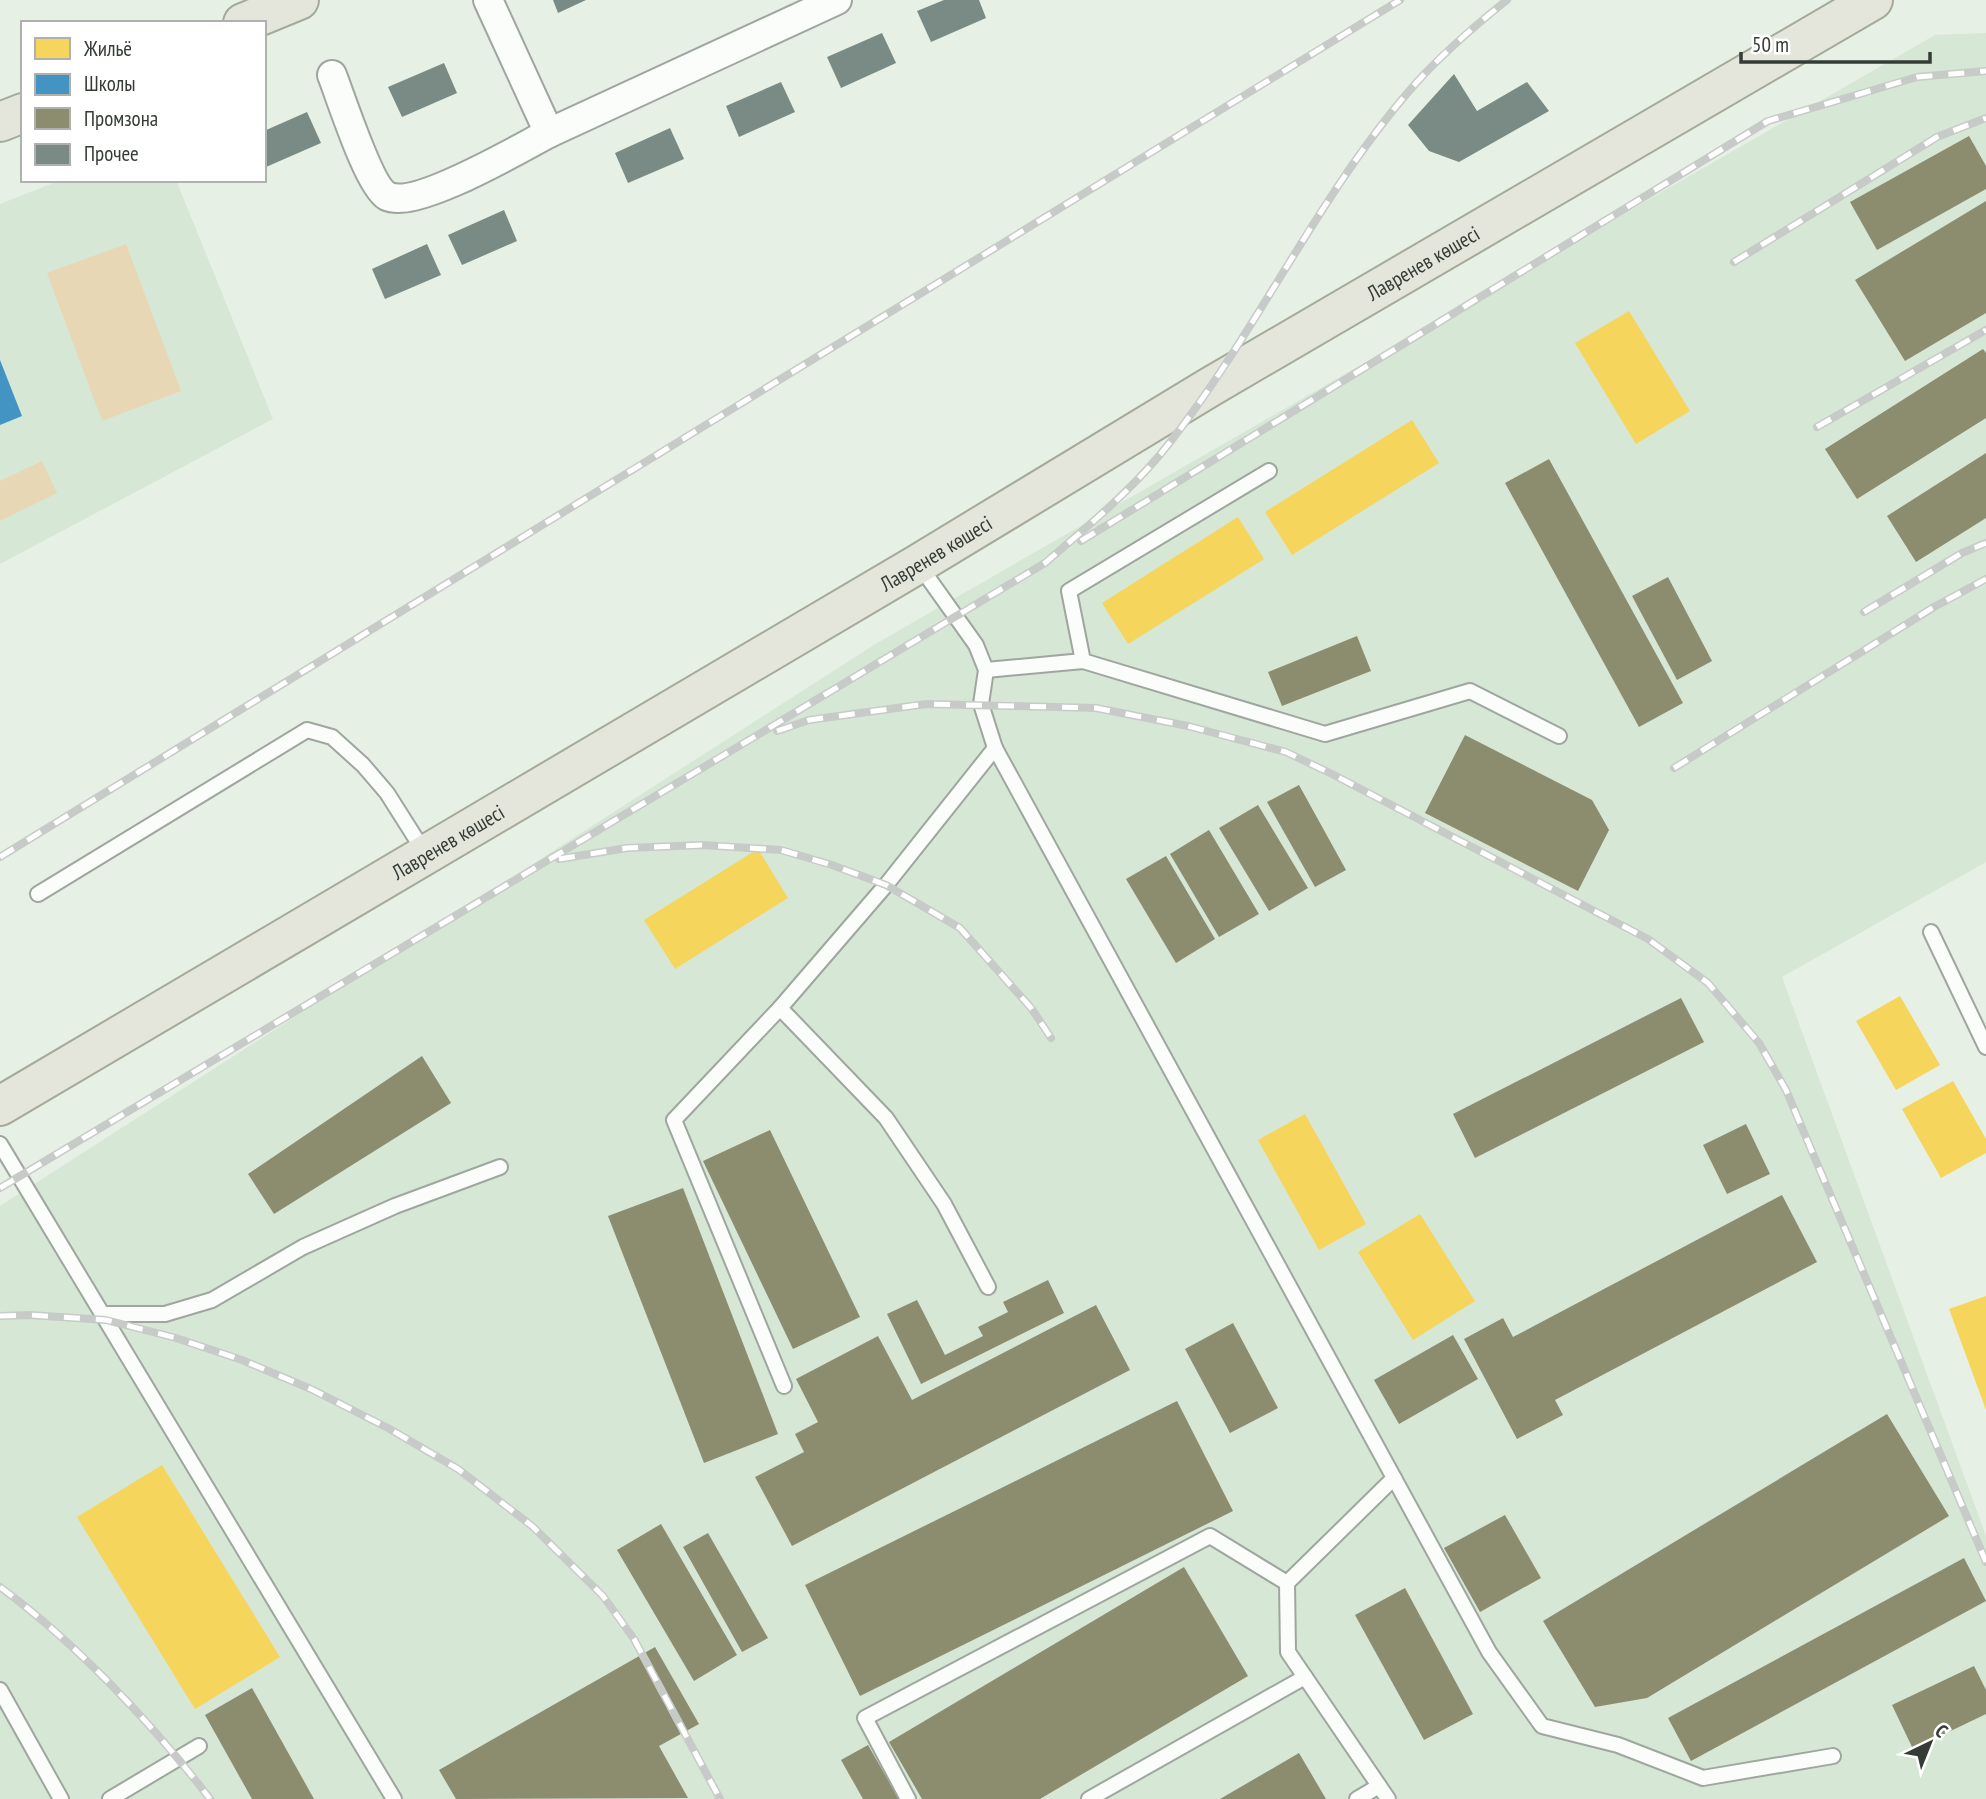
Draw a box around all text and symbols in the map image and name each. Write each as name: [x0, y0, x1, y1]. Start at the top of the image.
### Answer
legend: [21, 21, 266, 182]
scale bar: [1741, 21, 1930, 65]
text: 50 m: [1752, 31, 1789, 58]
text: Жильё: [83, 35, 132, 62]
text: Школы: [84, 70, 136, 97]
text: Промзона: [84, 105, 158, 132]
text: Прочее: [84, 140, 139, 167]
street label: Лавренев көшесі: [1361, 219, 1484, 307]
street label: Лавренев көшесі: [874, 509, 997, 598]
street label: Лавренев көшесі: [386, 798, 509, 886]
north arrow: [1895, 1708, 1965, 1778]
text: С: [1930, 1719, 1953, 1743]

